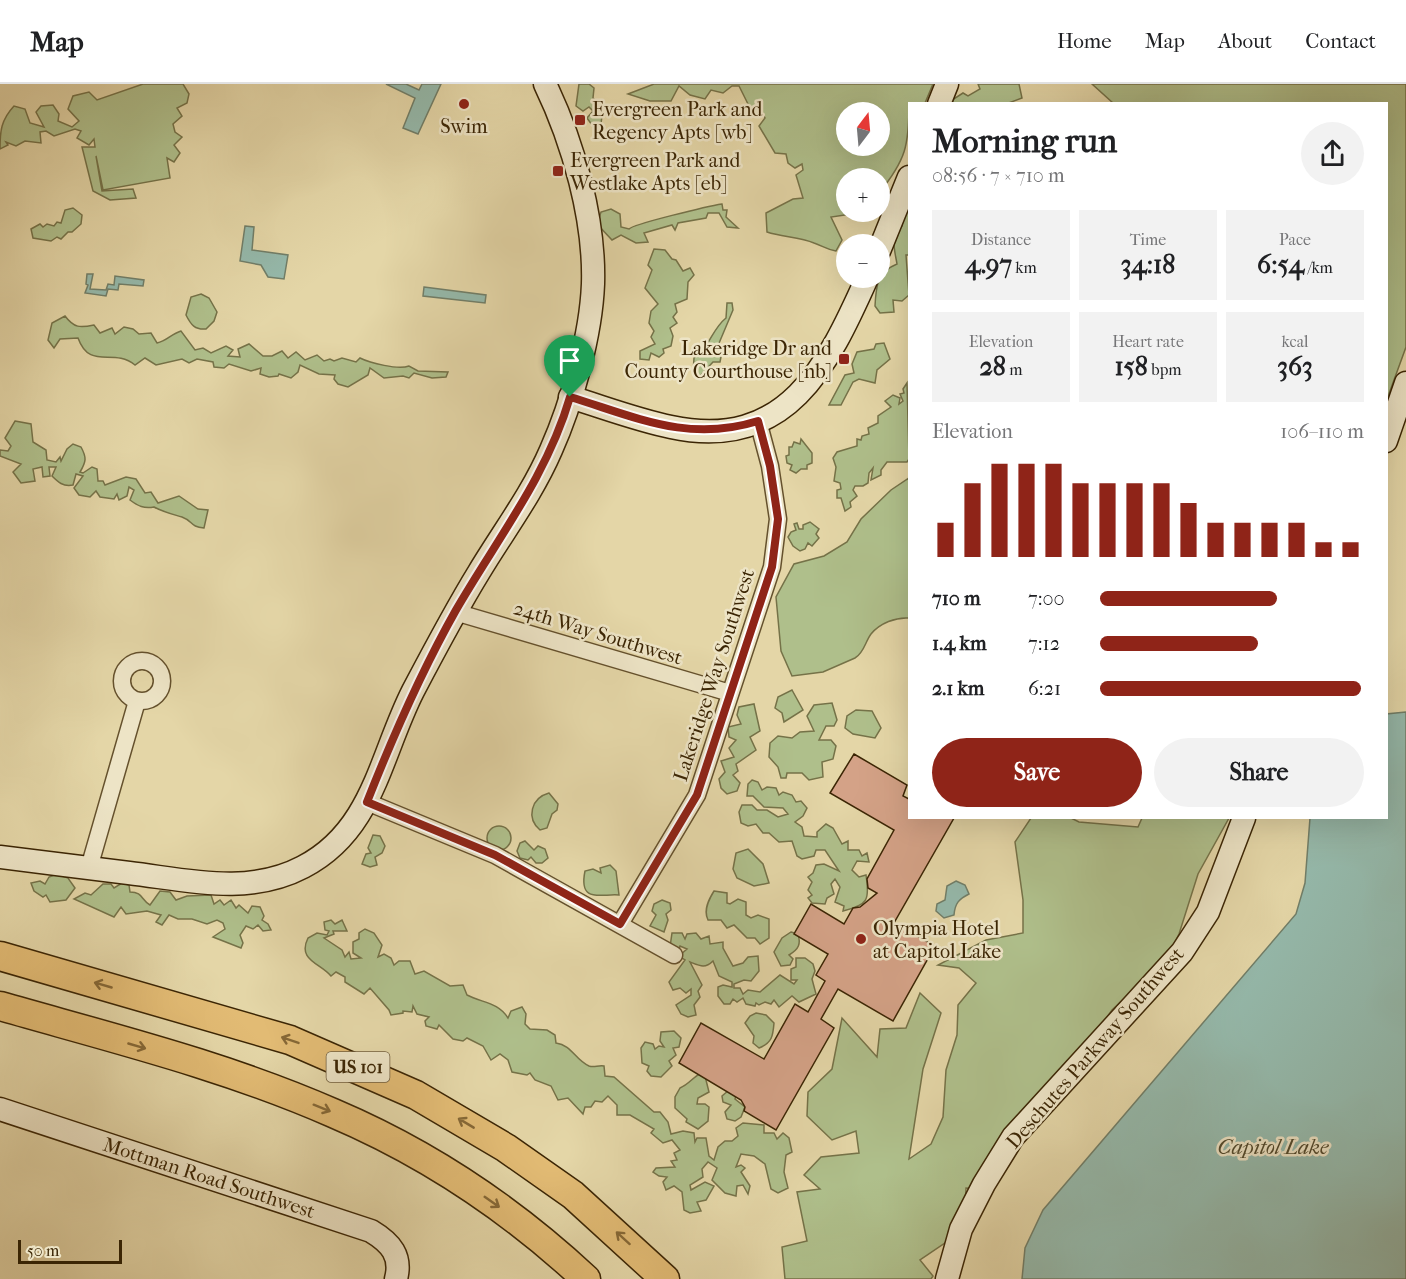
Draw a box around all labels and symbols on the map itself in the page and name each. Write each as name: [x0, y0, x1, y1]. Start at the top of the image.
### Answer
marker: Swim: [457, 97, 471, 111]
place label: Evergreen Park and Regency Apts [wb]: [592, 98, 764, 144]
north arrow: [836, 102, 890, 156]
marker: Evergreen Park and Regency Apts [wb]: [573, 113, 587, 127]
place label: Swim: [440, 115, 488, 138]
place label: Evergreen Park and Westlake Apts [eb]: [569, 149, 742, 195]
marker: Evergreen Park and Westlake Apts [eb]: [551, 164, 565, 178]
pin: [544, 335, 595, 397]
place label: Lakeridge Dr and County Courthouse [nb]: [624, 337, 833, 383]
marker: Lakeridge Dr and County Courthouse [nb]: [837, 352, 851, 366]
street label: Lakeridge Way Southwest: [669, 566, 759, 784]
street label: 24th Way Southwest: [511, 596, 685, 670]
place label: Olympia Hotel at Capitol Lake: [873, 917, 1001, 963]
marker: Olympia Hotel at Capitol Lake: [854, 932, 868, 946]
street label: Deschutes Parkway Southwest: [1001, 943, 1189, 1153]
one-way arrow: [94, 979, 113, 991]
one-way arrow: [281, 1034, 300, 1045]
one-way arrow: [127, 1041, 146, 1052]
road number: US 101: [326, 1052, 389, 1082]
one-way arrow: [312, 1103, 330, 1114]
one-way arrow: [458, 1117, 475, 1129]
street label: Mottman Road Southwest: [100, 1133, 318, 1223]
water label: Capitol Lake: [1218, 1135, 1329, 1159]
one-way arrow: [484, 1195, 500, 1208]
one-way arrow: [616, 1231, 631, 1245]
scale bar: [18, 1237, 122, 1264]

